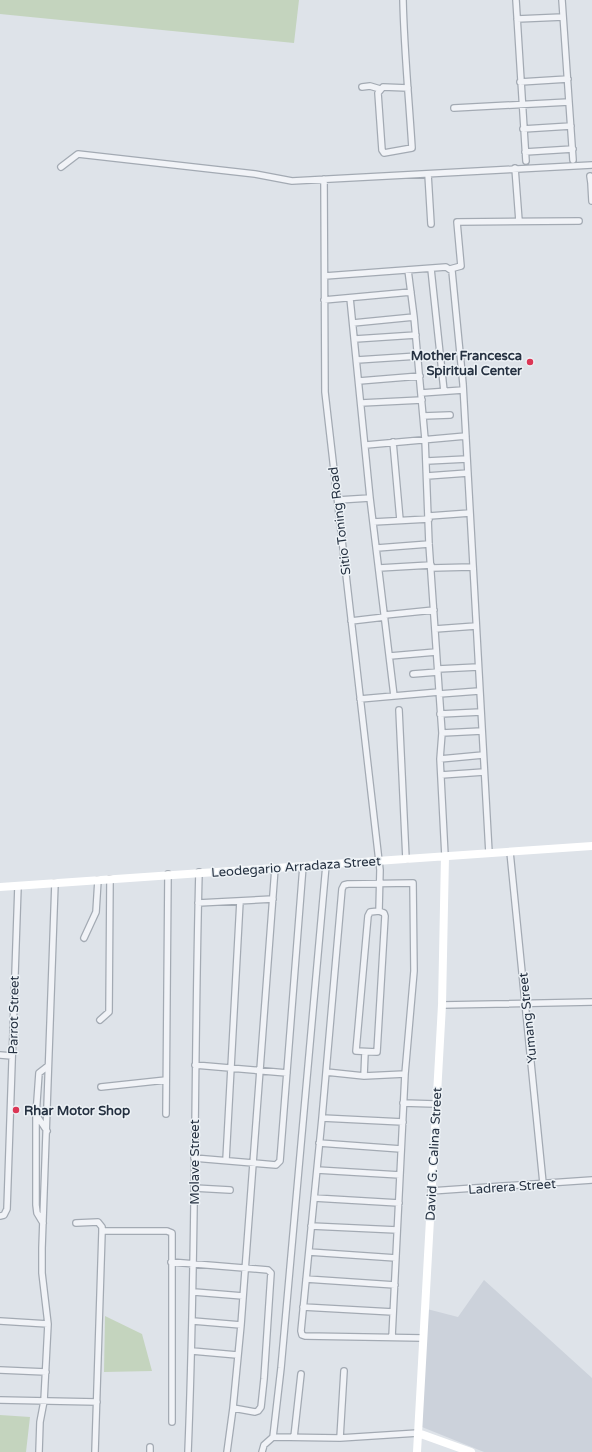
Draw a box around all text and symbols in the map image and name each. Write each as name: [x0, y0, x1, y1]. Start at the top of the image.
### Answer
place label: Mother Francesca Spiritual Center: [411, 348, 523, 379]
marker: Mother Francesca Spiritual Center: [525, 357, 535, 367]
street label: Sitio Toning Road: [325, 466, 355, 576]
street label: Leodegario Arradaza Street: [211, 853, 381, 881]
street label: Yumang Street: [515, 972, 541, 1064]
street label: Parrot Street: [5, 975, 23, 1055]
street label: David G. Calina Street: [423, 1087, 445, 1221]
place label: Rhar Motor Shop: [24, 1103, 130, 1119]
marker: Rhar Motor Shop: [11, 1105, 21, 1115]
street label: Molave Street: [187, 1119, 203, 1205]
street label: Ladrera Street: [468, 1176, 557, 1198]

